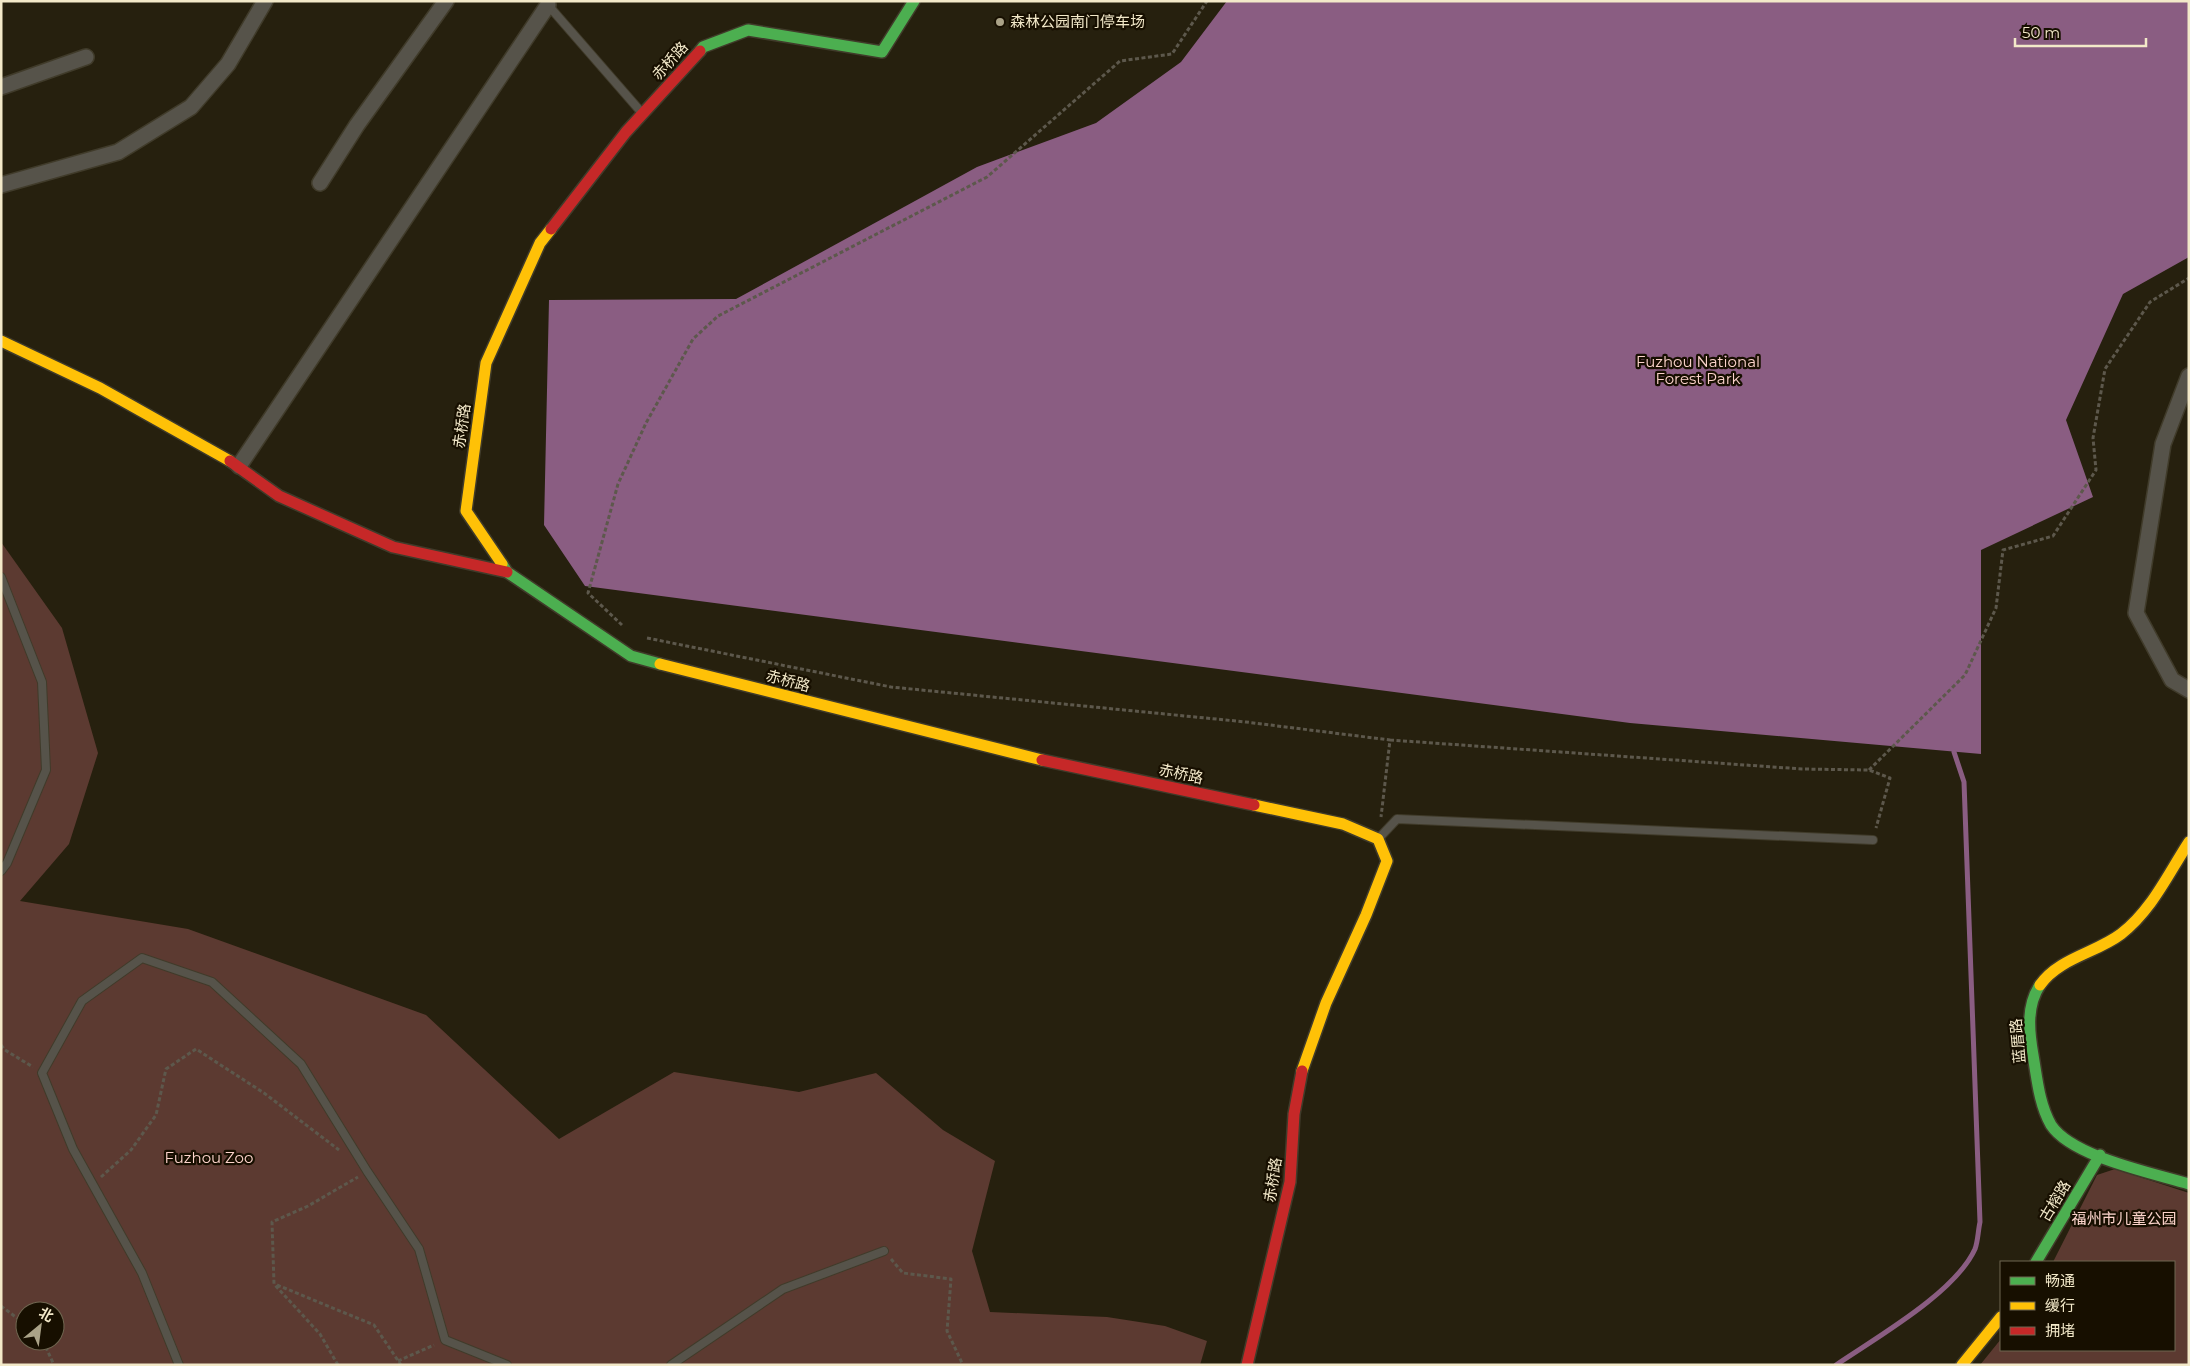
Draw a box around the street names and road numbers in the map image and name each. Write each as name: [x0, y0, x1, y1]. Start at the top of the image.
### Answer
street label: 赤桥路: [648, 38, 692, 84]
street label: 赤桥路: [449, 402, 474, 450]
street label: 赤桥路: [764, 666, 812, 696]
street label: 赤桥路: [1157, 760, 1205, 787]
street label: 蓝厝路: [2006, 1018, 2029, 1064]
street label: 赤桥路: [1260, 1156, 1285, 1204]
street label: 古榕路: [2035, 1177, 2074, 1225]

